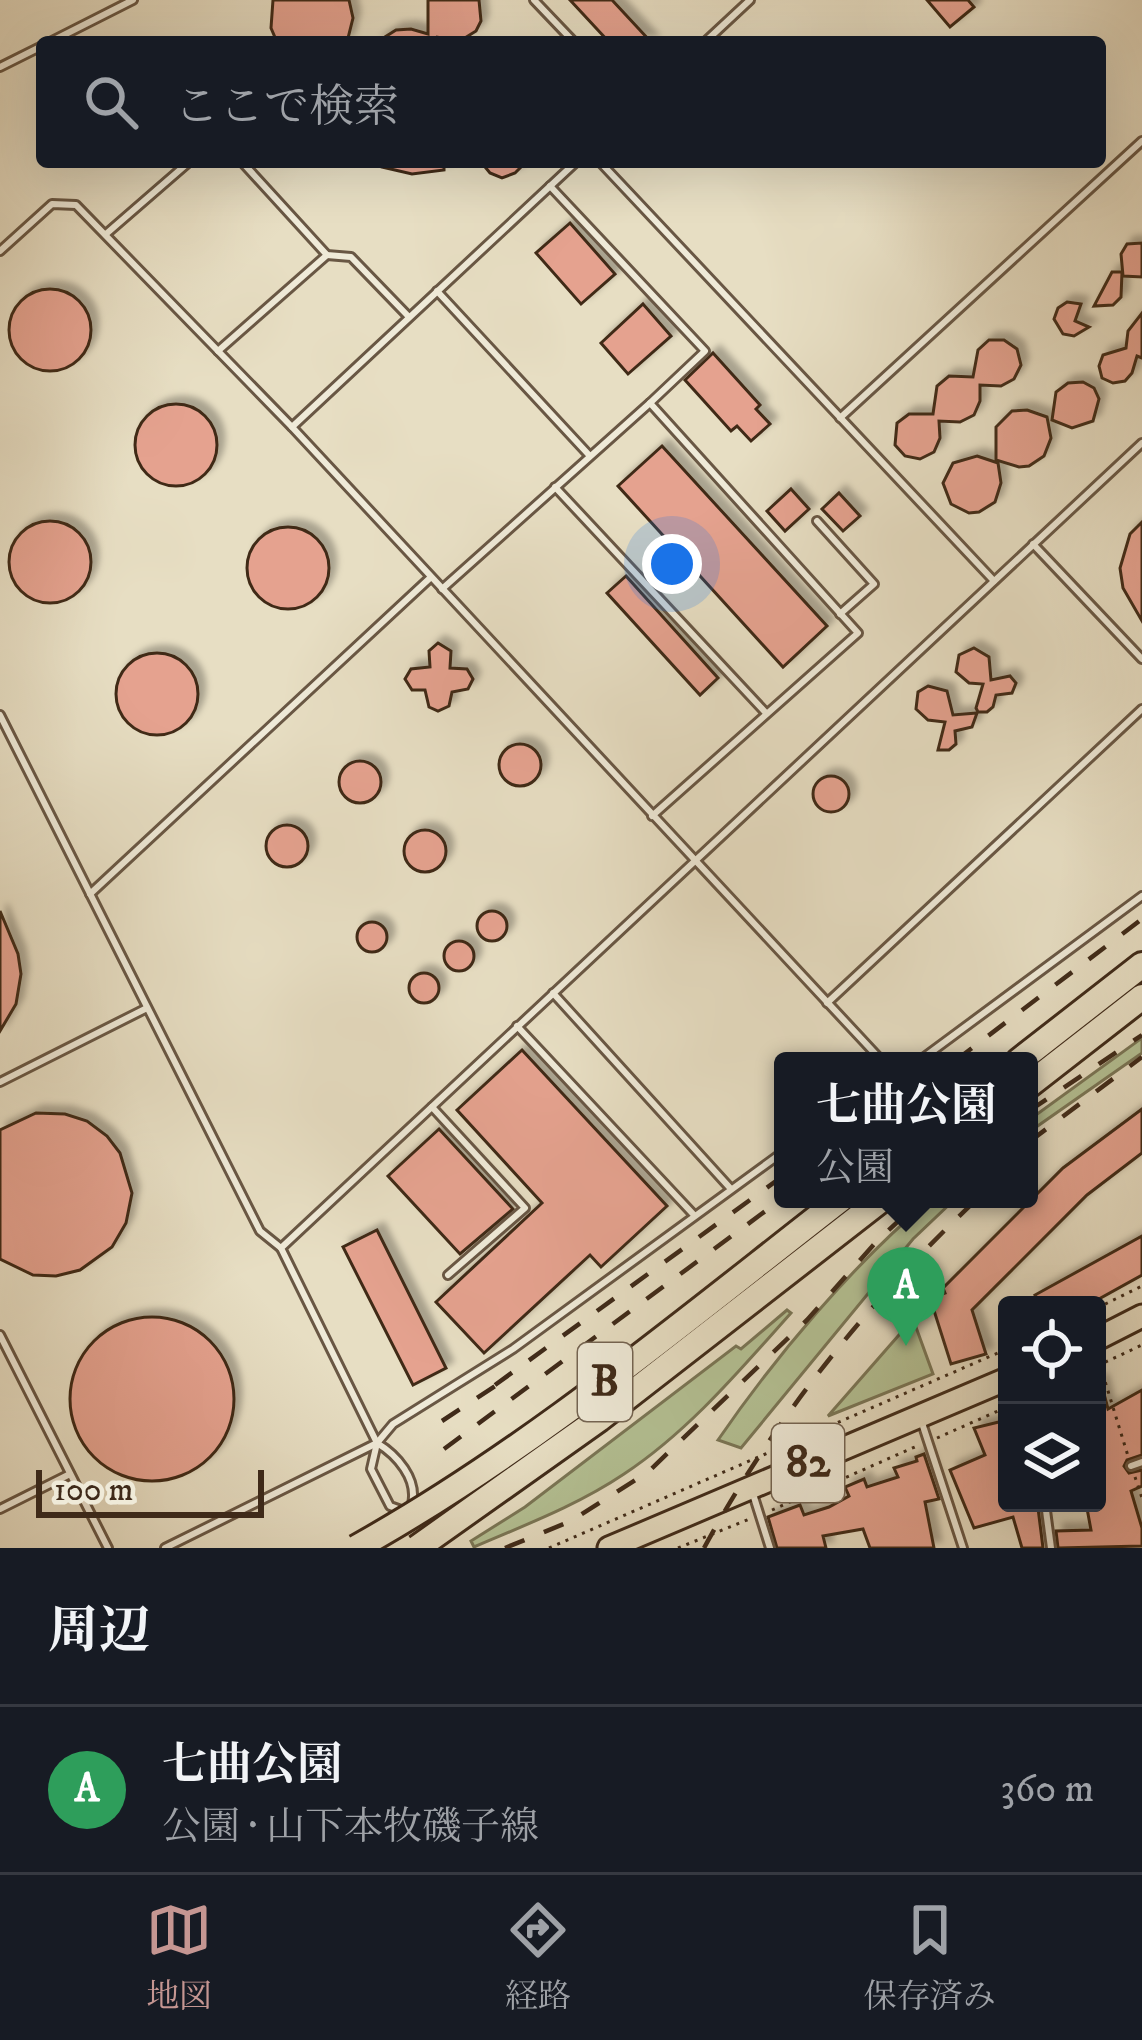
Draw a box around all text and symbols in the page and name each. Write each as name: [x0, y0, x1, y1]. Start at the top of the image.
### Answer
search box: [36, 36, 1106, 168]
icon: search: [78, 69, 144, 135]
text: ここで検索: [174, 80, 399, 136]
your location: [642, 534, 702, 594]
popup: [774, 1052, 1038, 1208]
text: 七曲公園: [816, 1079, 996, 1135]
text: 公園: [816, 1144, 894, 1193]
pin: A: [867, 1247, 945, 1346]
map controls: [998, 1296, 1106, 1512]
button: locate: [998, 1296, 1106, 1404]
road number: B: [578, 1343, 632, 1421]
button: layers: [998, 1404, 1106, 1512]
road number: 82: [772, 1424, 844, 1502]
scale bar: [36, 1464, 264, 1517]
text: 100 m: [54, 1470, 133, 1511]
text: 周辺: [48, 1600, 150, 1664]
text: 七曲公園: [162, 1738, 342, 1794]
text: A: [75, 1765, 99, 1814]
text: 360 m: [1000, 1765, 1094, 1814]
text: 公園 · 山下本牧磯子線: [162, 1803, 539, 1852]
tab: 地図: [146, 1897, 212, 2018]
tab: 経路: [505, 1897, 571, 2018]
tab: 保存済み: [864, 1897, 996, 2018]

